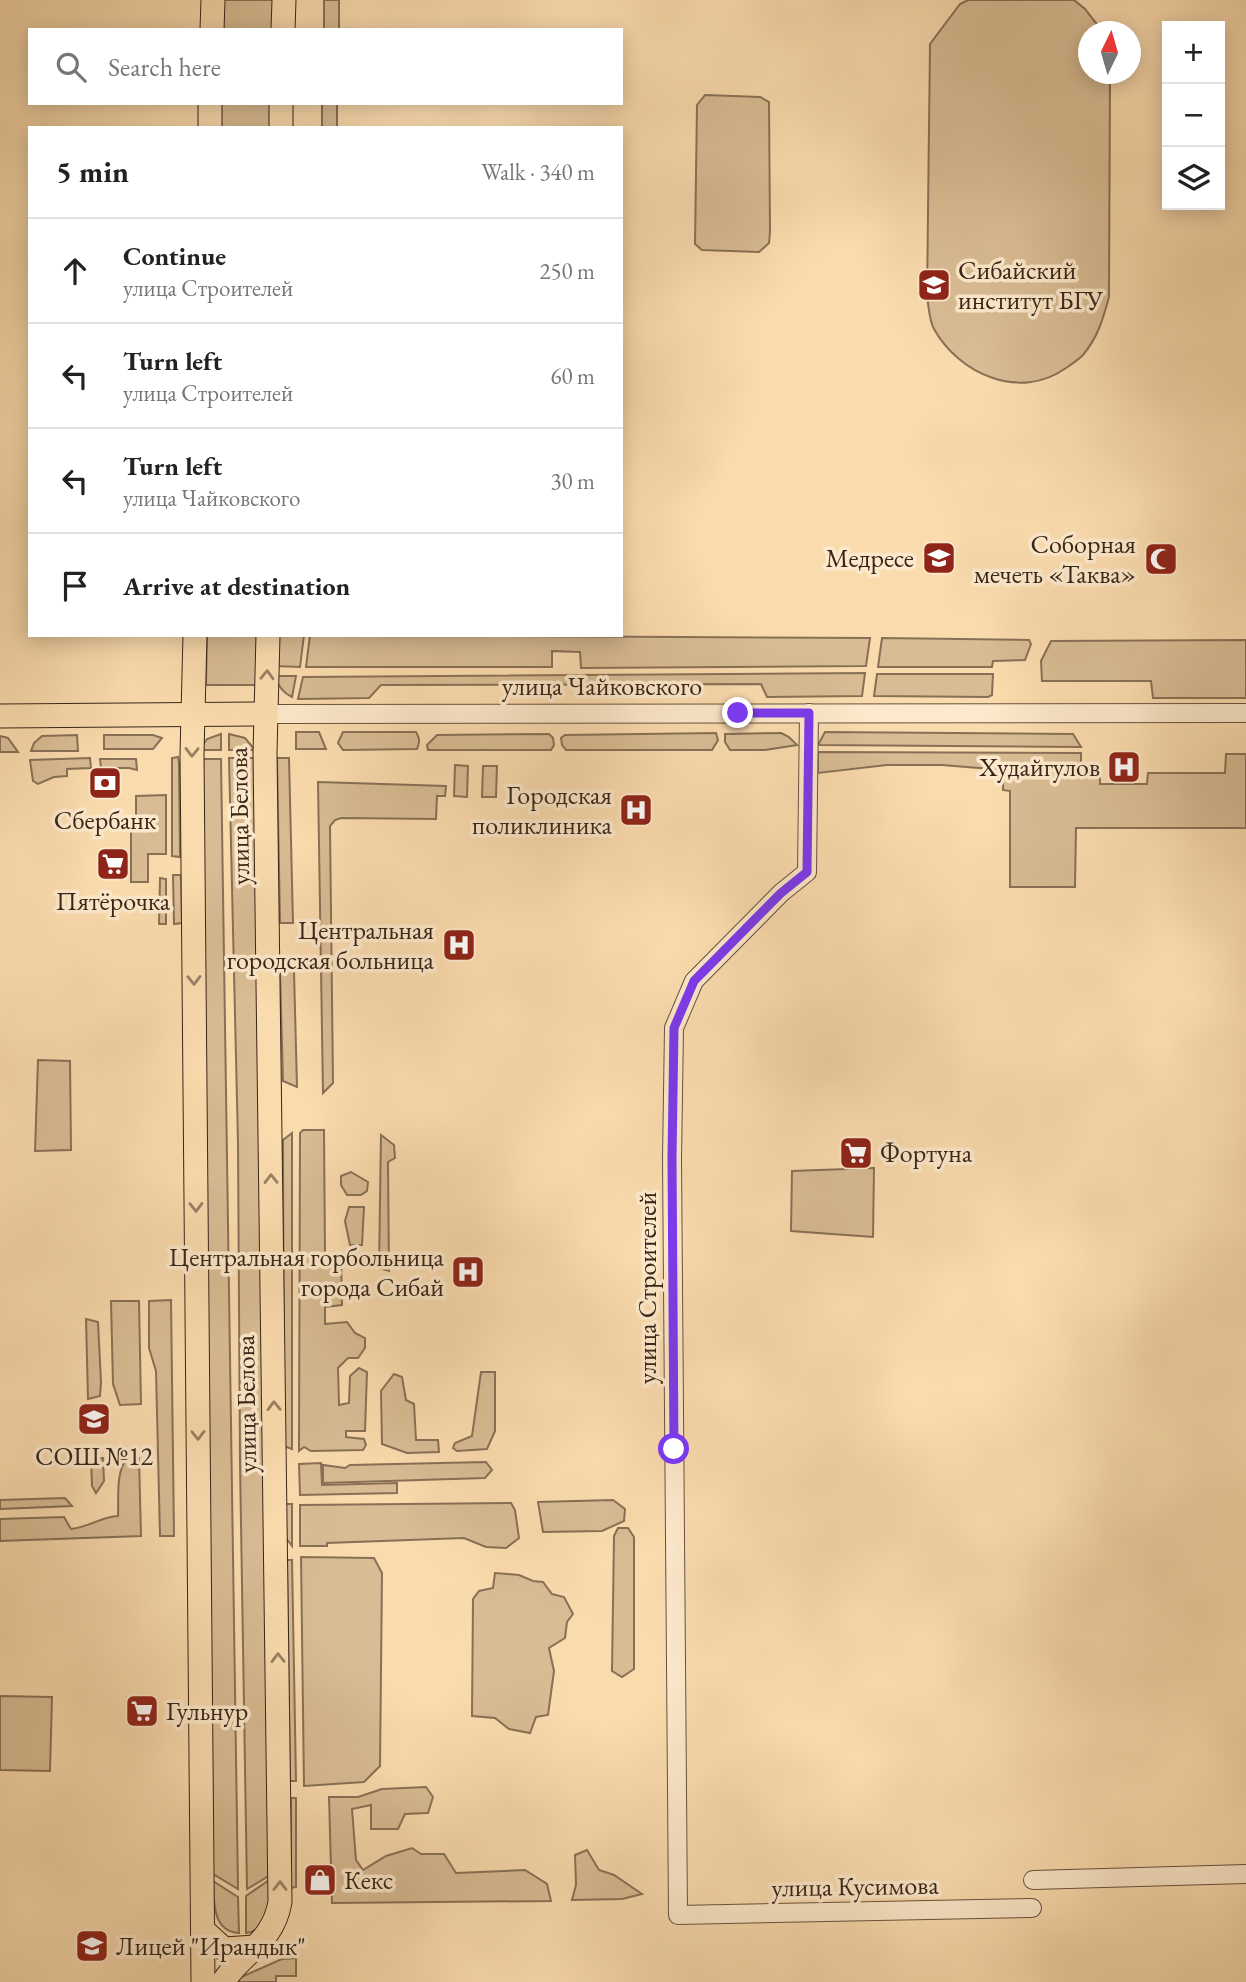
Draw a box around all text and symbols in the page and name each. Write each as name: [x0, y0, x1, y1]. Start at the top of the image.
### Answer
north arrow: [1078, 21, 1141, 84]
map controls: [1162, 21, 1225, 210]
button: +: [1162, 21, 1225, 84]
search box: [28, 28, 623, 105]
icon: search: [52, 48, 90, 86]
text: Search here: [108, 50, 221, 84]
button: −: [1162, 84, 1225, 147]
button: layers: [1162, 147, 1225, 210]
text: 5 min: [56, 152, 129, 191]
text: Walk · 340 m: [481, 157, 595, 187]
text: Continue: [123, 239, 226, 273]
icon: ahead: [56, 252, 94, 290]
place label: Сибайский институт БГУ: [958, 253, 1104, 317]
text: 250 m: [539, 256, 595, 286]
school or university icon: Сибайский институт БГУ: [915, 266, 953, 304]
text: улица Строителей: [123, 273, 293, 303]
text: Turn left: [123, 344, 222, 378]
icon: left: [56, 357, 94, 395]
text: 60 m: [550, 361, 595, 391]
text: улица Строителей: [123, 378, 293, 408]
text: Turn left: [123, 449, 222, 483]
icon: left: [56, 462, 94, 500]
text: 30 m: [550, 466, 595, 496]
text: улица Чайковского: [123, 483, 300, 513]
place label: Соборная мечеть «Таква»: [974, 527, 1136, 591]
school or university icon: Медресе: [920, 539, 958, 577]
mosque icon: Соборная мечеть «Таква»: [1142, 540, 1180, 578]
place label: Медресе: [826, 541, 914, 575]
icon: arrive: [56, 567, 94, 605]
text: Arrive at destination: [123, 569, 350, 603]
one-way arrow: [260, 669, 275, 680]
street label: улица Чайковского: [502, 669, 702, 703]
route end: [722, 697, 753, 728]
street label: улица Белова: [221, 746, 257, 885]
one-way arrow: [184, 748, 200, 758]
hospital icon: Худайгулов: [1105, 748, 1143, 786]
place label: Худайгулов: [978, 750, 1100, 784]
bank icon: Сбербанк: [86, 764, 124, 802]
place label: Городская поликлиника: [472, 778, 613, 842]
hospital icon: Городская поликлиника: [617, 791, 655, 829]
place label: Сбербанк: [54, 803, 157, 837]
supermarket icon: Пятёрочка: [94, 845, 132, 883]
place label: Пятёрочка: [56, 884, 171, 918]
place label: Центральная городская больница: [227, 913, 435, 977]
hospital icon: Центральная городская больница: [440, 926, 478, 964]
one-way arrow: [186, 975, 202, 986]
supermarket icon: Фортуна: [837, 1134, 875, 1172]
place label: Фортуна: [880, 1136, 973, 1170]
one-way arrow: [264, 1173, 279, 1184]
street label: улица Строителей: [630, 1192, 664, 1384]
one-way arrow: [188, 1203, 204, 1213]
place label: Центральная горбольница города Сибай: [169, 1240, 445, 1304]
hospital icon: Центральная горбольница города Сибай: [449, 1253, 487, 1291]
street label: улица Белова: [228, 1334, 264, 1473]
school or university icon: СОШ №12: [75, 1400, 113, 1438]
one-way arrow: [267, 1401, 282, 1412]
one-way arrow: [190, 1430, 206, 1441]
route start: [658, 1433, 689, 1464]
place label: СОШ №12: [35, 1439, 153, 1473]
one-way arrow: [270, 1653, 286, 1663]
supermarket icon: Гульнур: [123, 1692, 161, 1730]
place label: Гульнур: [166, 1694, 248, 1728]
shop icon: Кекс: [301, 1861, 339, 1899]
place label: Кекс: [344, 1863, 393, 1897]
street label: улица Кусимова: [771, 1868, 940, 1904]
one-way arrow: [272, 1880, 288, 1891]
school or university icon: Лицей "Ирандык": [73, 1927, 111, 1965]
place label: Лицей "Ирандык": [116, 1929, 306, 1963]

